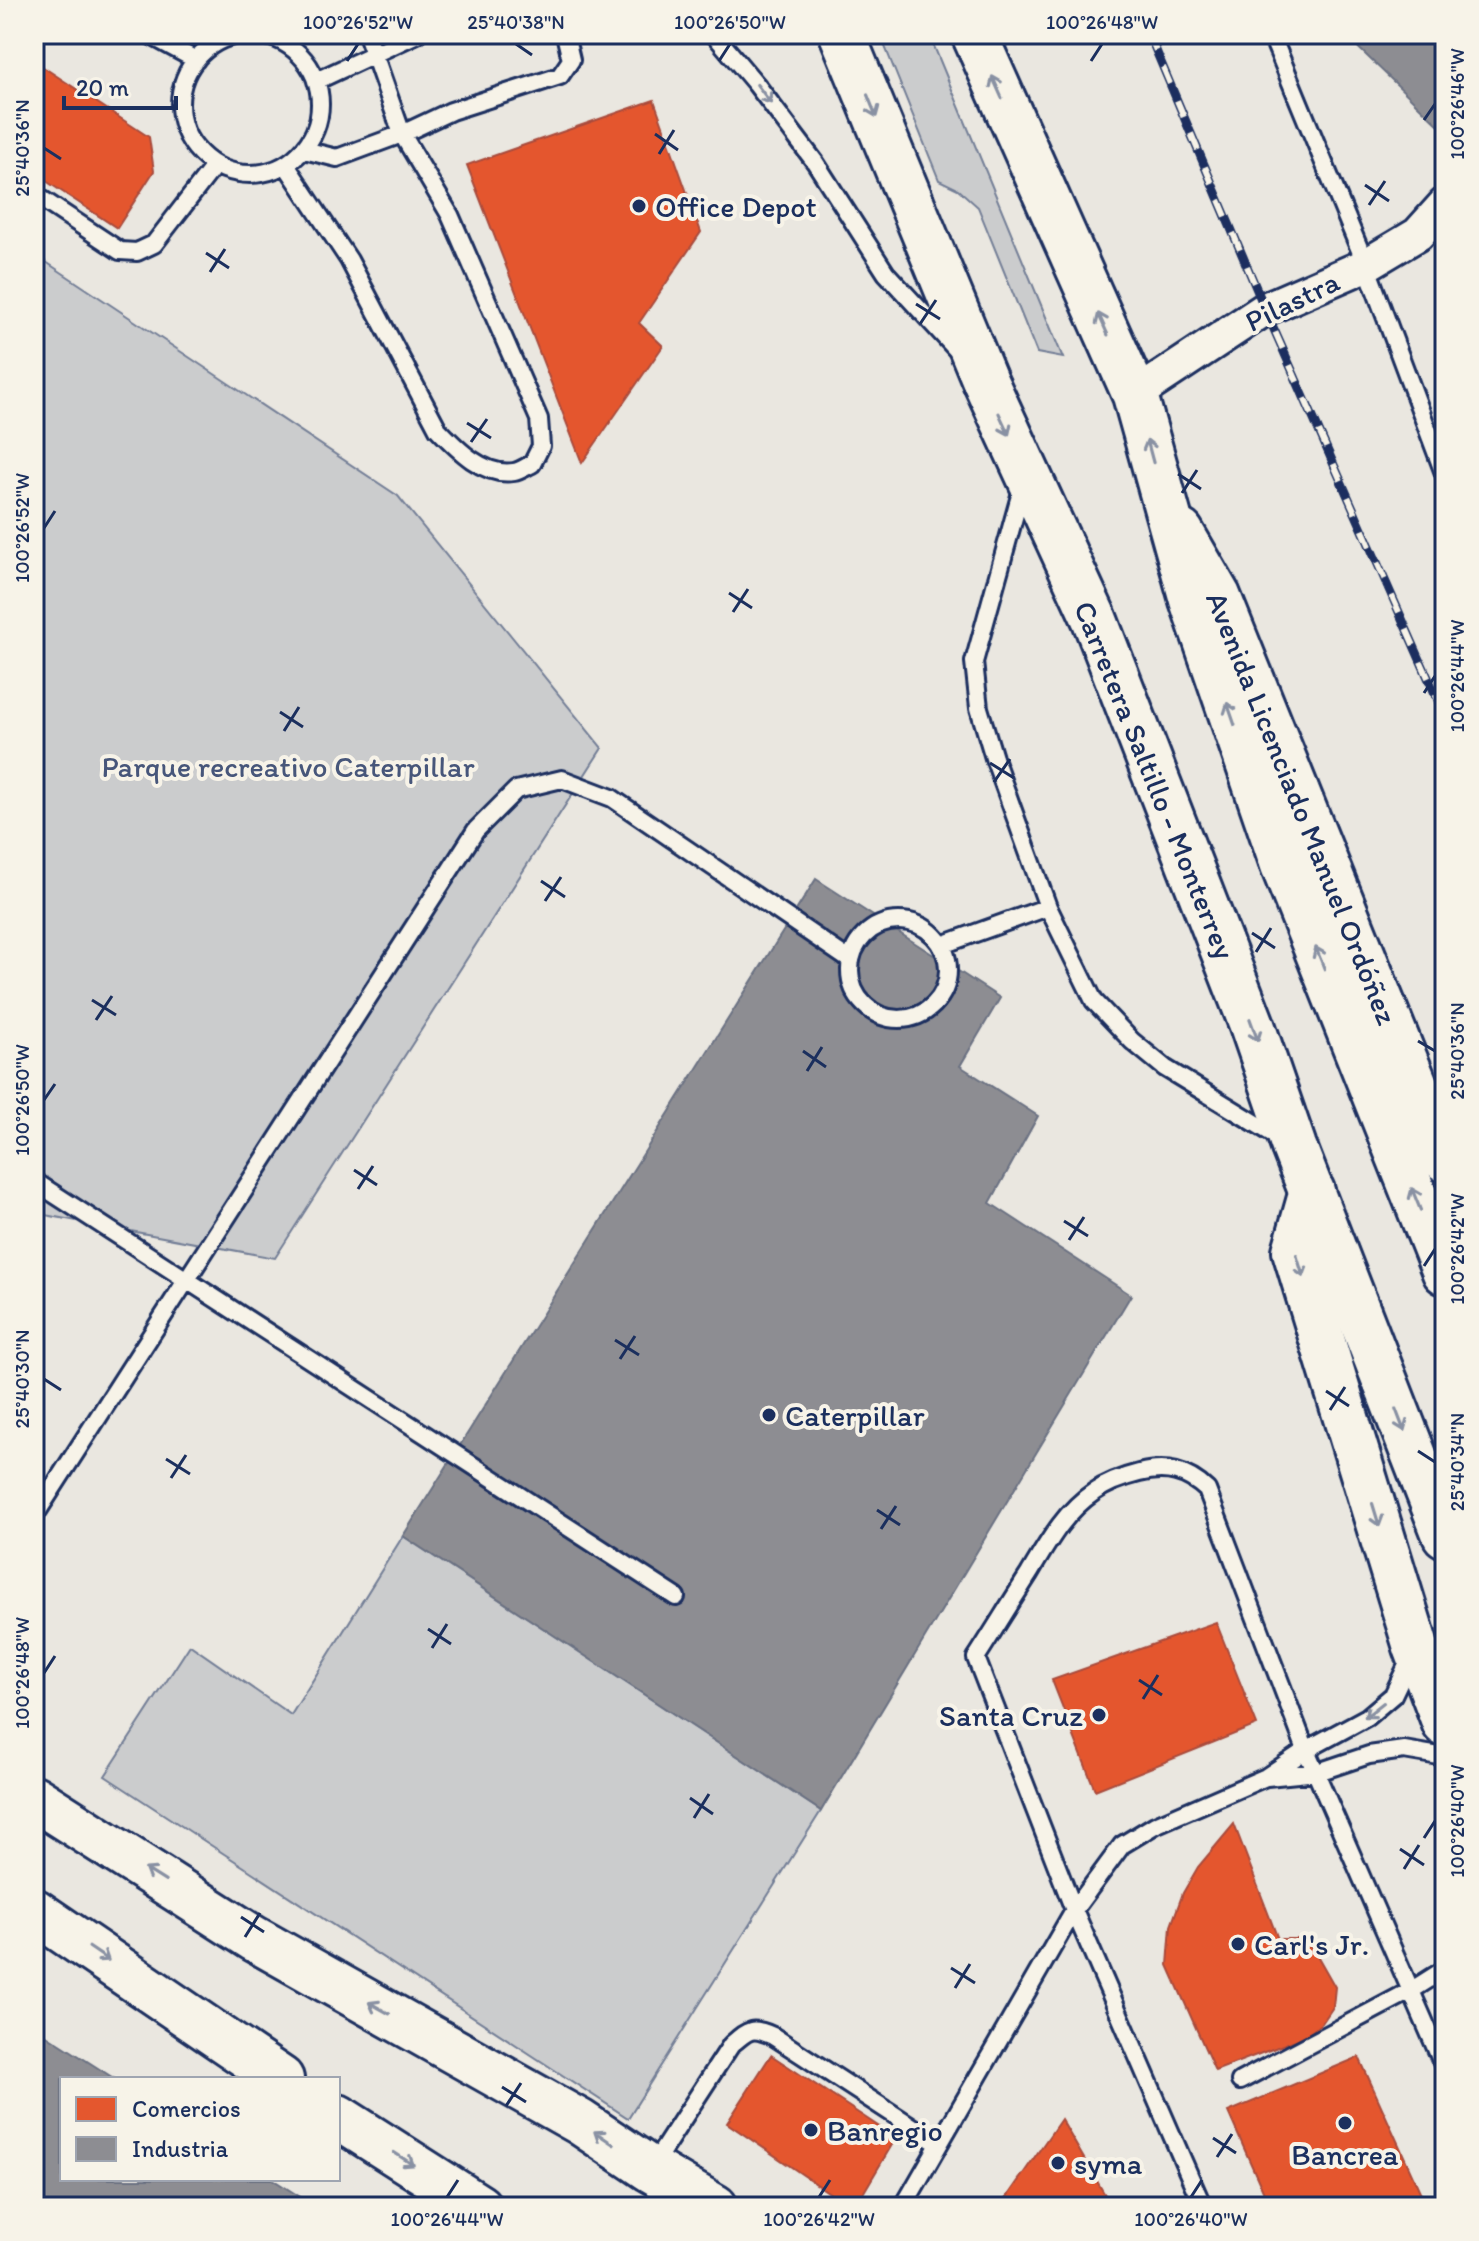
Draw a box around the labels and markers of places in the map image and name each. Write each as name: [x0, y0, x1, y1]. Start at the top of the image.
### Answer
place label: Office Depot: [655, 188, 817, 225]
marker: Office Depot: [630, 197, 648, 215]
place label: Caterpillar: [785, 1397, 925, 1434]
marker: Caterpillar: [760, 1406, 778, 1424]
place label: Santa Cruz: [939, 1697, 1083, 1734]
marker: Santa Cruz: [1090, 1706, 1108, 1724]
place label: Carl's Jr.: [1254, 1926, 1369, 1963]
marker: Carl's Jr.: [1229, 1935, 1247, 1953]
place label: Banregio: [827, 2112, 943, 2149]
marker: Bancrea: [1336, 2114, 1354, 2132]
marker: Banregio: [802, 2121, 820, 2139]
place label: Bancrea: [1291, 2136, 1399, 2173]
place label: syma: [1074, 2145, 1143, 2182]
marker: syma: [1049, 2154, 1067, 2172]

